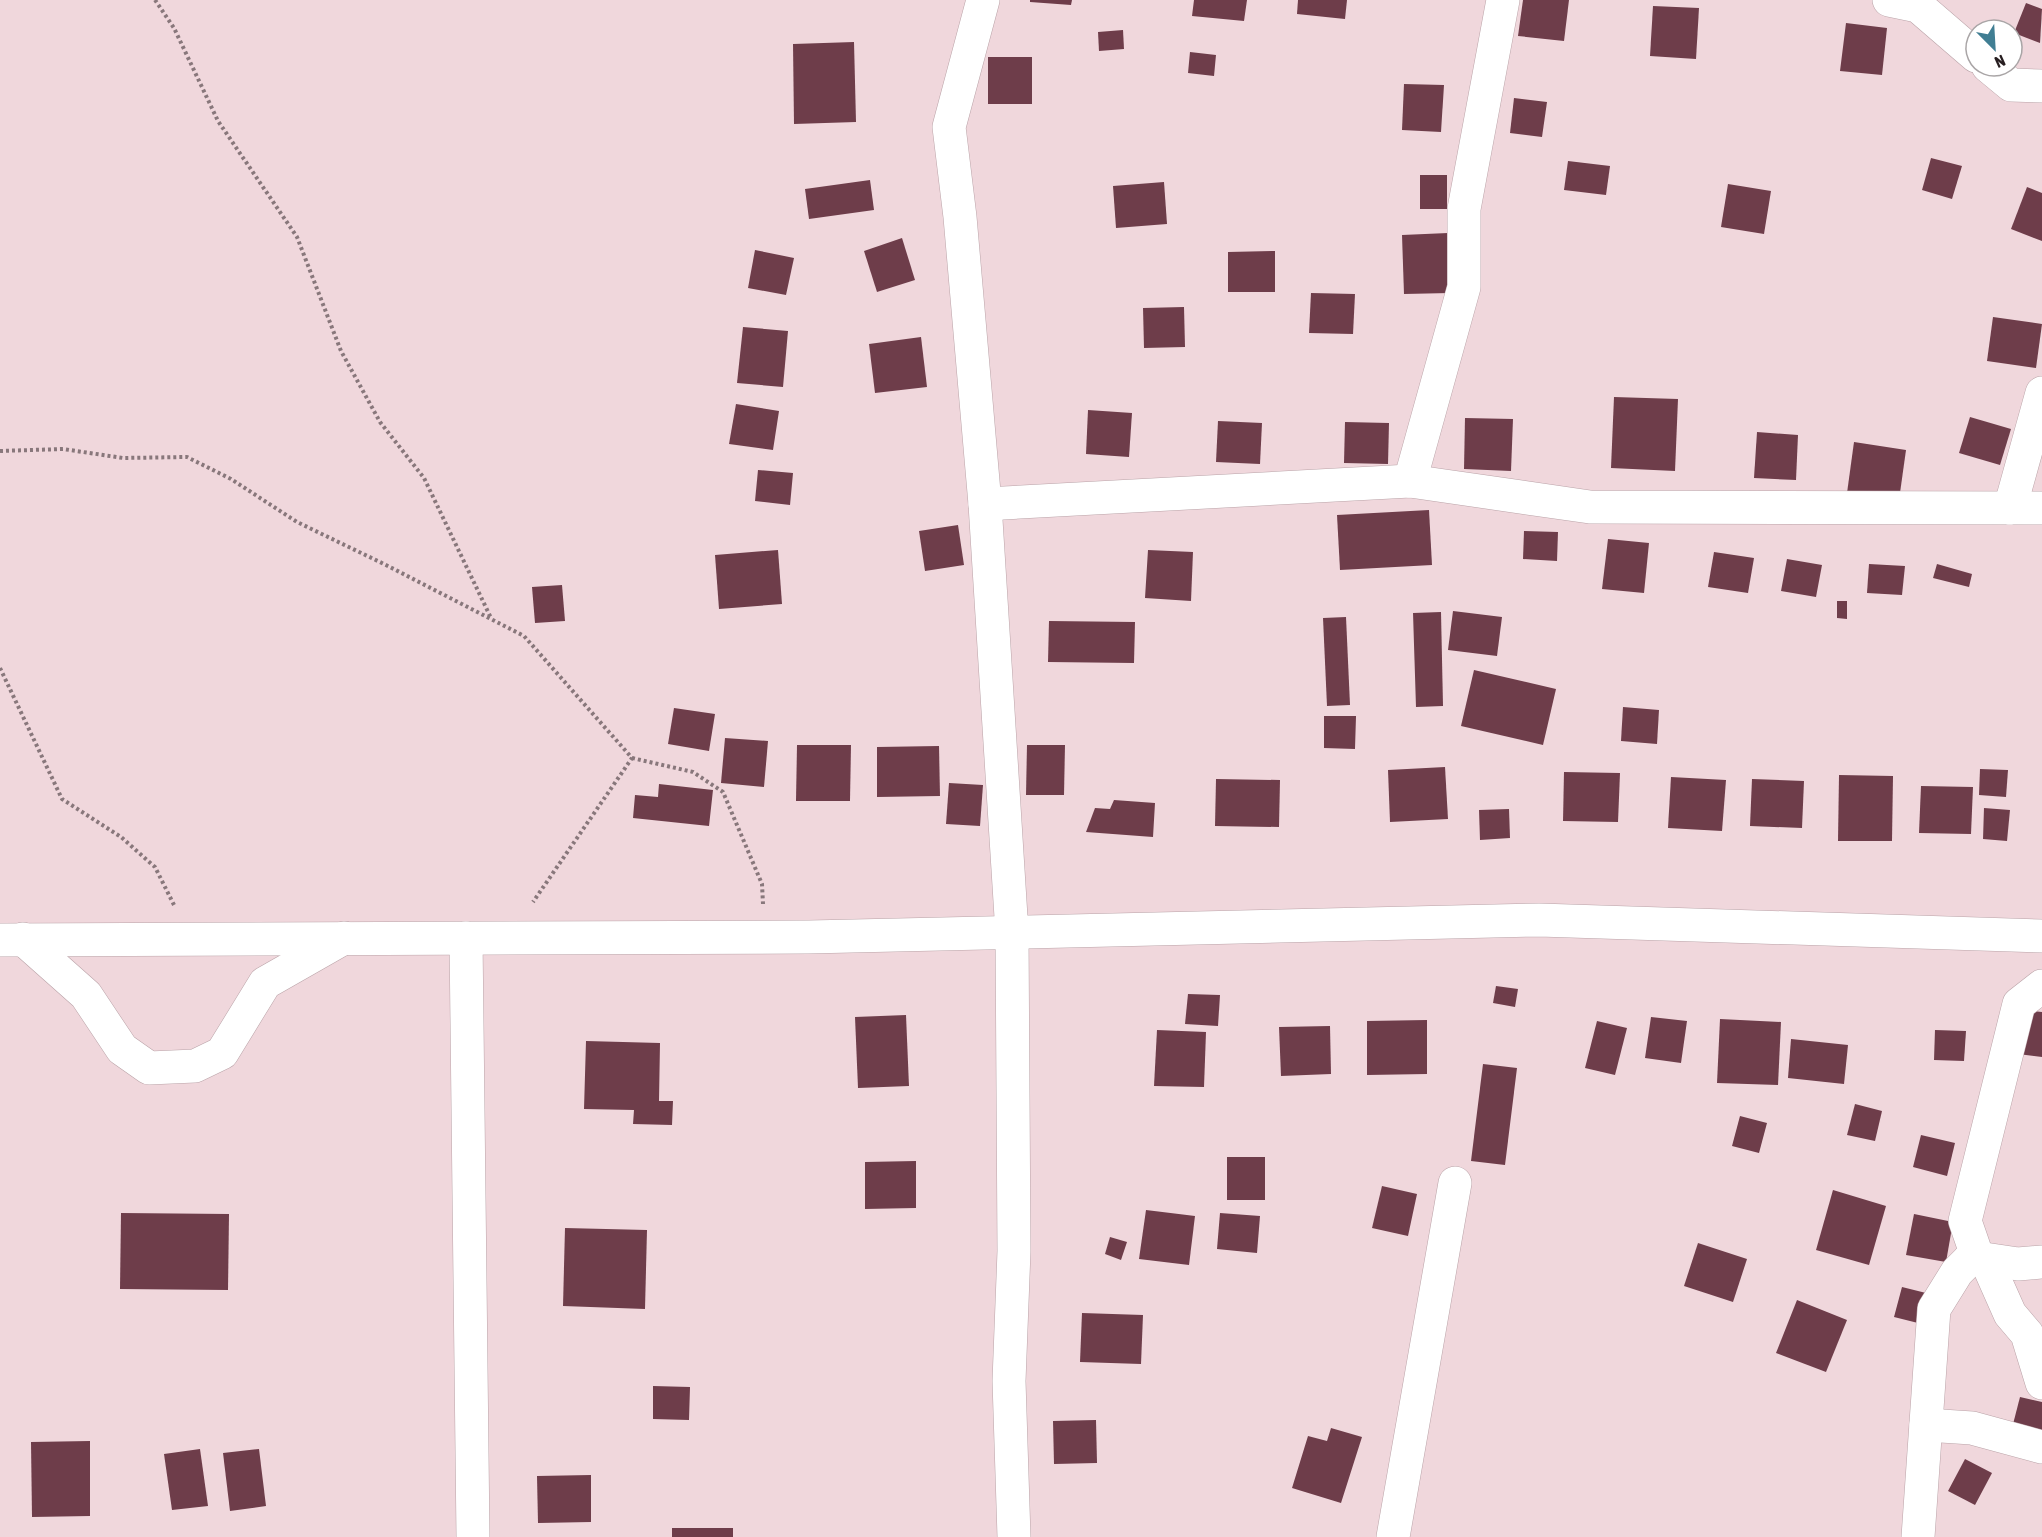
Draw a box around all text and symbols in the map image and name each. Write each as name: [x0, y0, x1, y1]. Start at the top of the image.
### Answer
north arrow: [1964, 18, 2024, 78]
text: N: [1992, 52, 2008, 72]

